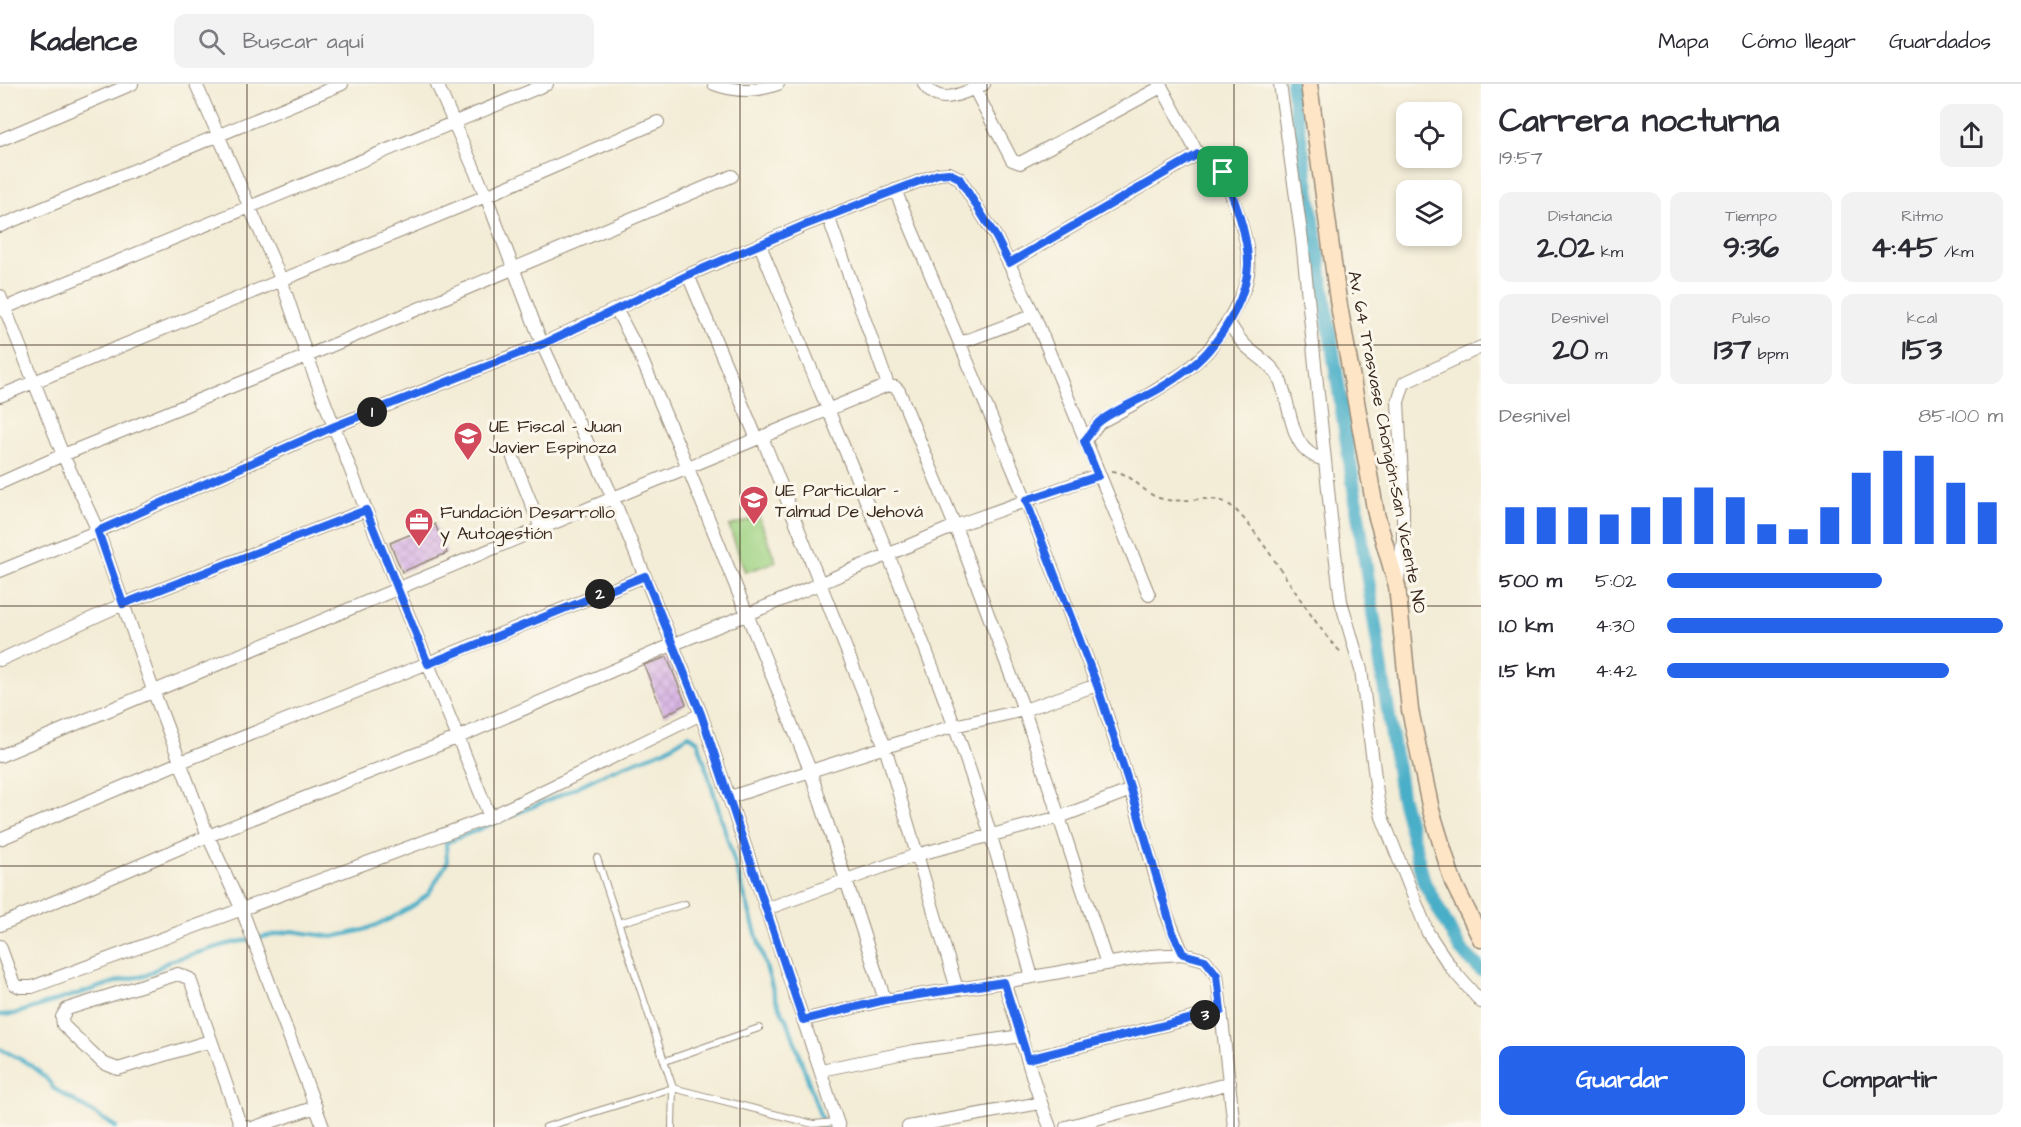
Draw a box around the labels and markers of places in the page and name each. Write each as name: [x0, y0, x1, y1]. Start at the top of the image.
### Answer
pin: [1197, 146, 1248, 197]
pin: 1: [357, 397, 387, 427]
place label: UE Fiscal - Juan Javier Espinoza: [489, 414, 621, 460]
school or university icon: UE Fiscal - Juan Javier Espinoza: [452, 420, 484, 462]
place label: UE Particular - Talmud De Jehová: [775, 478, 923, 524]
school or university icon: UE Particular - Talmud De Jehová: [738, 484, 770, 526]
place label: Fundación Desarrollo y Autogestión: [440, 500, 615, 547]
office icon: Fundación Desarrollo y Autogestión: [403, 506, 435, 548]
pin: 2: [585, 579, 615, 609]
pin: 3: [1190, 1000, 1220, 1030]

